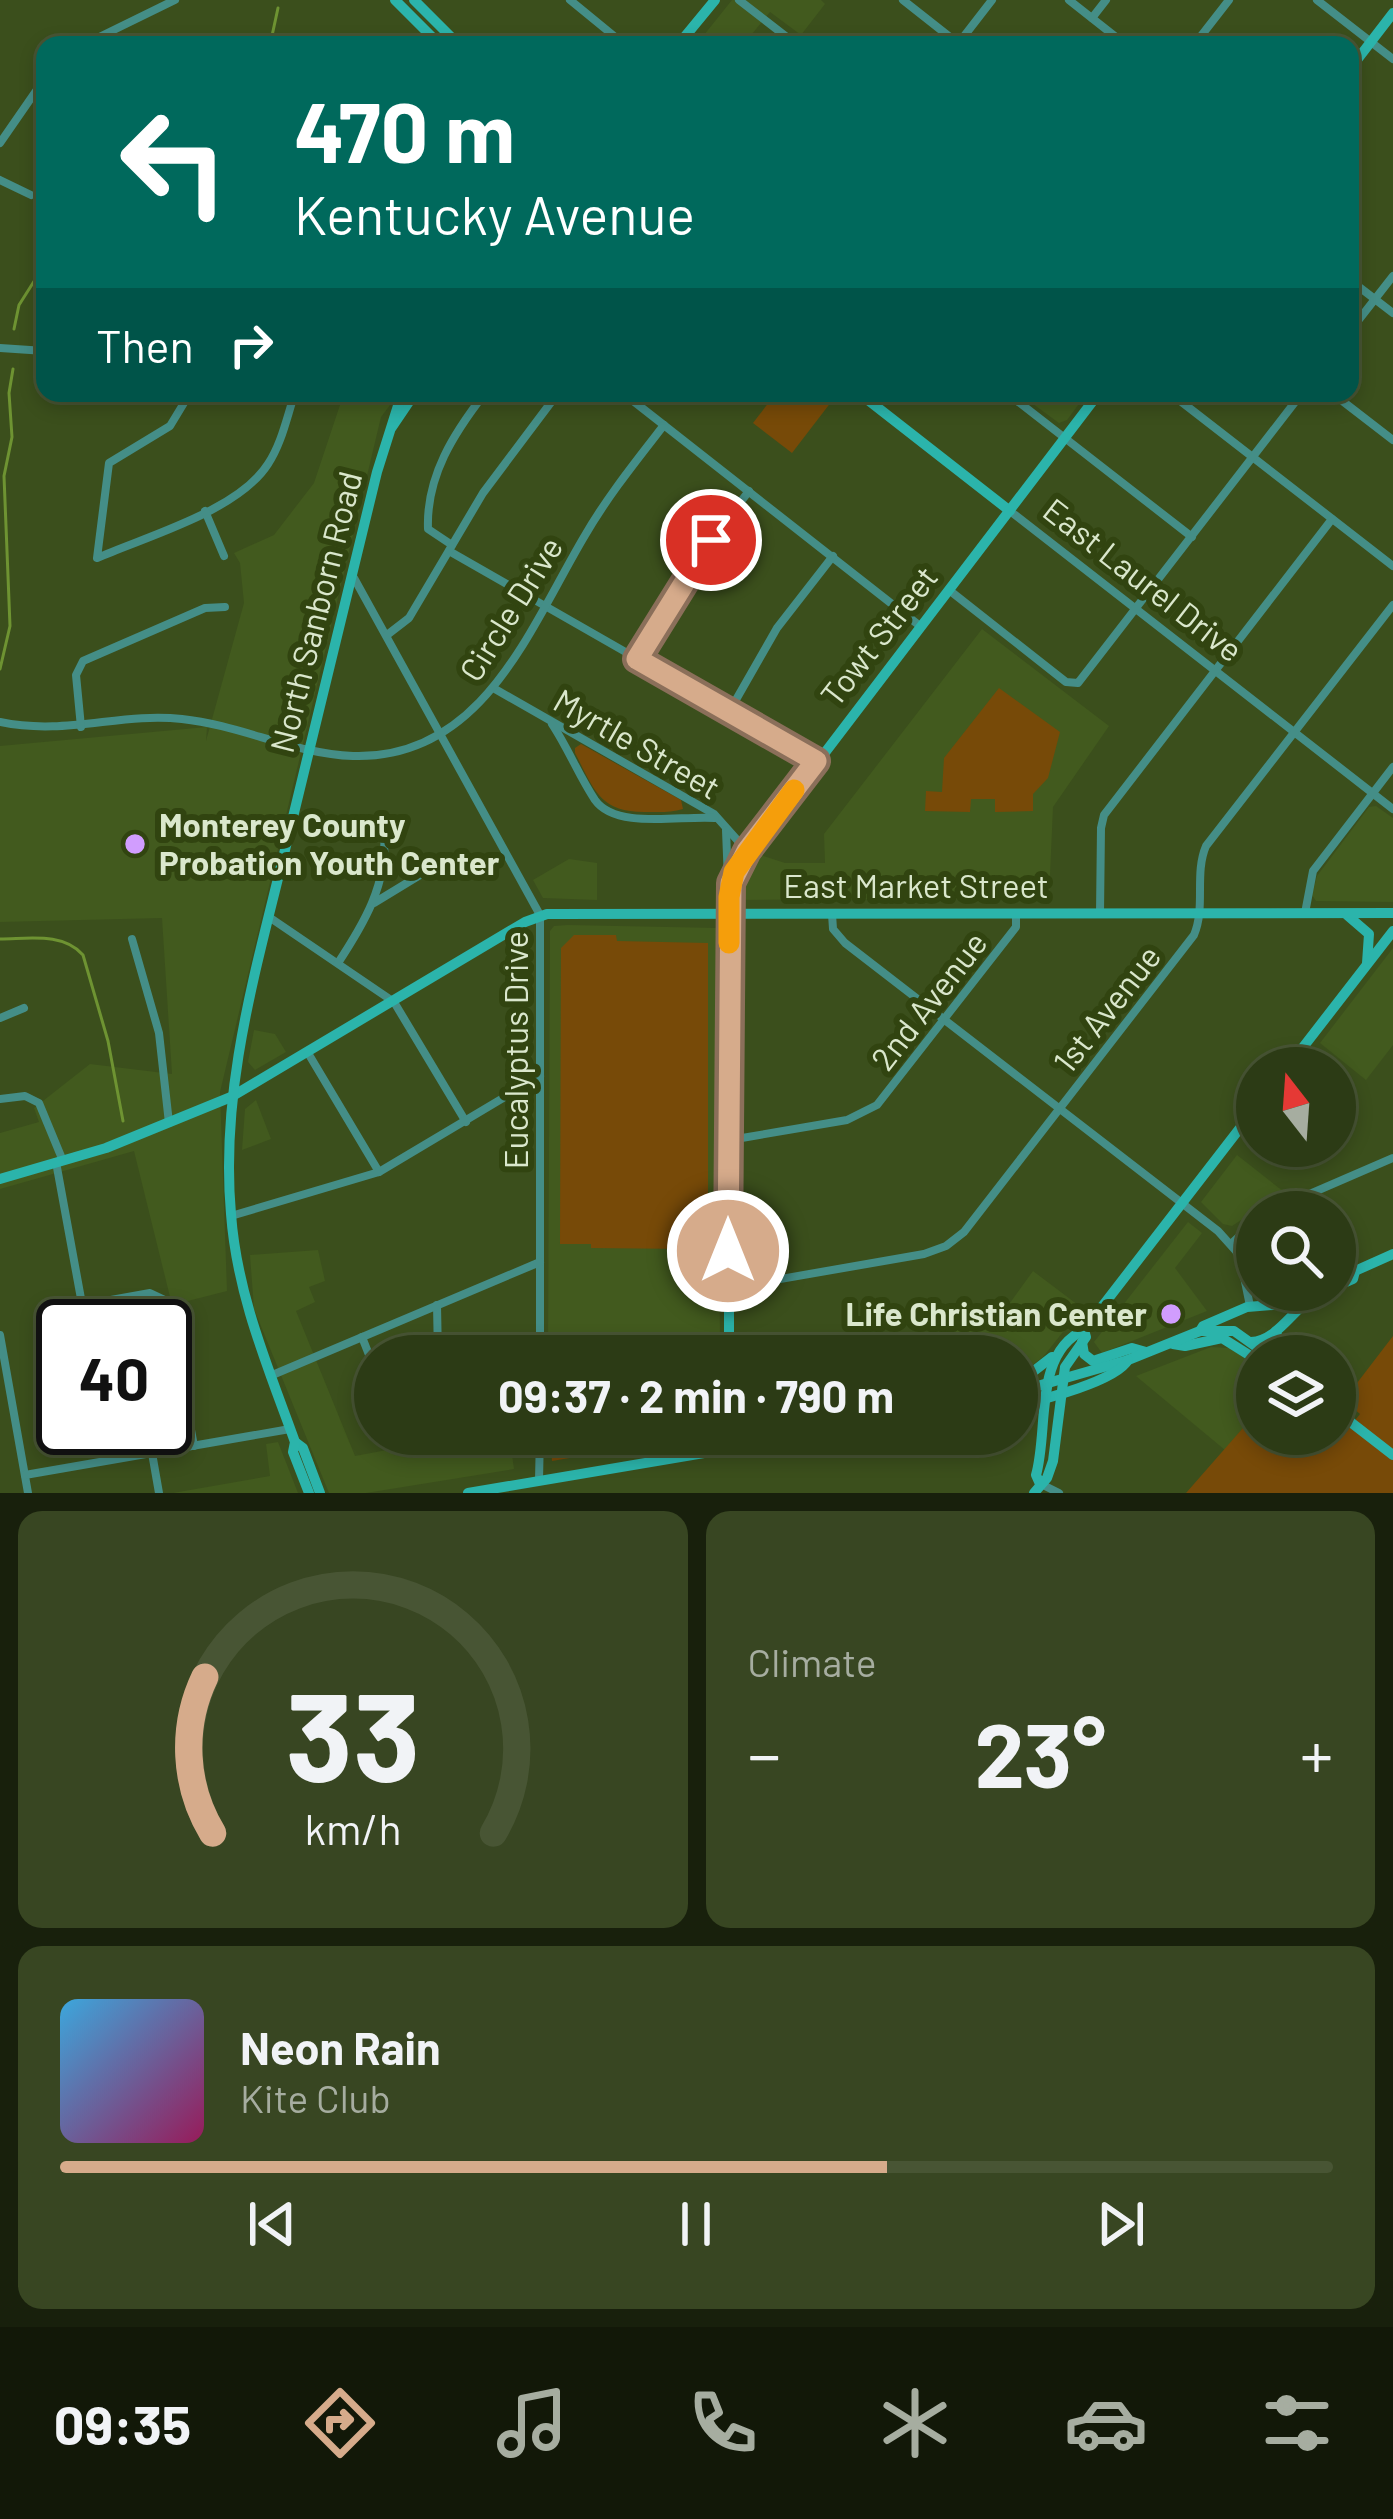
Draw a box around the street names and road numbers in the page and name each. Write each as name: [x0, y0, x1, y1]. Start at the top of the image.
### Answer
street label: North Sanborn Road: [261, 467, 369, 756]
street label: East Laurel Drive: [1036, 489, 1251, 669]
street label: Circle Drive: [450, 529, 570, 688]
street label: Towt Street: [811, 558, 945, 713]
street label: Myrtle Street: [547, 680, 728, 807]
street label: East Market Street: [783, 865, 1049, 905]
street label: 2nd Avenue: [862, 923, 995, 1078]
street label: Eucalyptus Drive: [495, 931, 535, 1169]
street label: 1st Avenue: [1044, 937, 1168, 1080]

